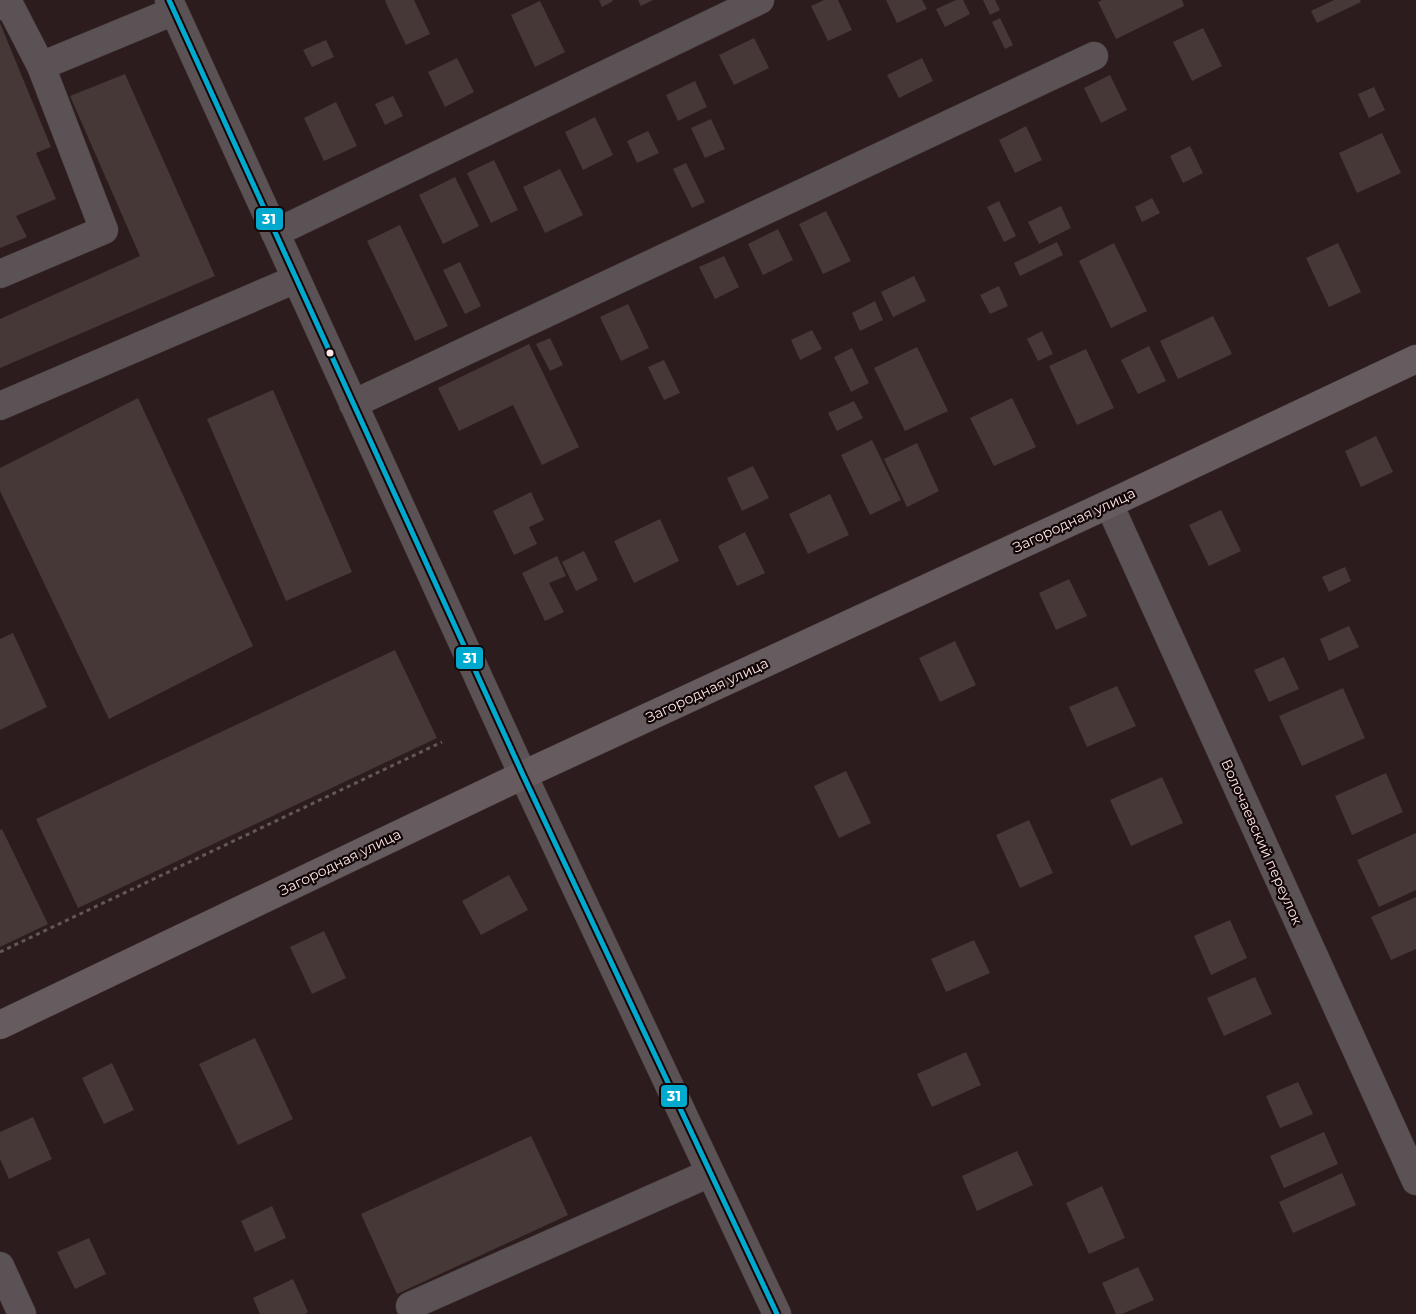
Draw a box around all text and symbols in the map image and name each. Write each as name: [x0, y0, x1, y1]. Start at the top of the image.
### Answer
line badge: 31: [255, 207, 284, 231]
text: 31: [261, 210, 276, 228]
unlabelled marker: [325, 348, 335, 358]
street label: Загородная улица: [1010, 484, 1138, 556]
line badge: 31: [455, 646, 484, 670]
text: 31: [462, 649, 477, 667]
street label: Загородная улица: [643, 654, 771, 726]
street label: Волочаевский переулок: [1217, 756, 1307, 928]
street label: Загородная улица: [276, 825, 404, 899]
line badge: 31: [660, 1084, 688, 1108]
text: 31: [666, 1087, 681, 1105]

